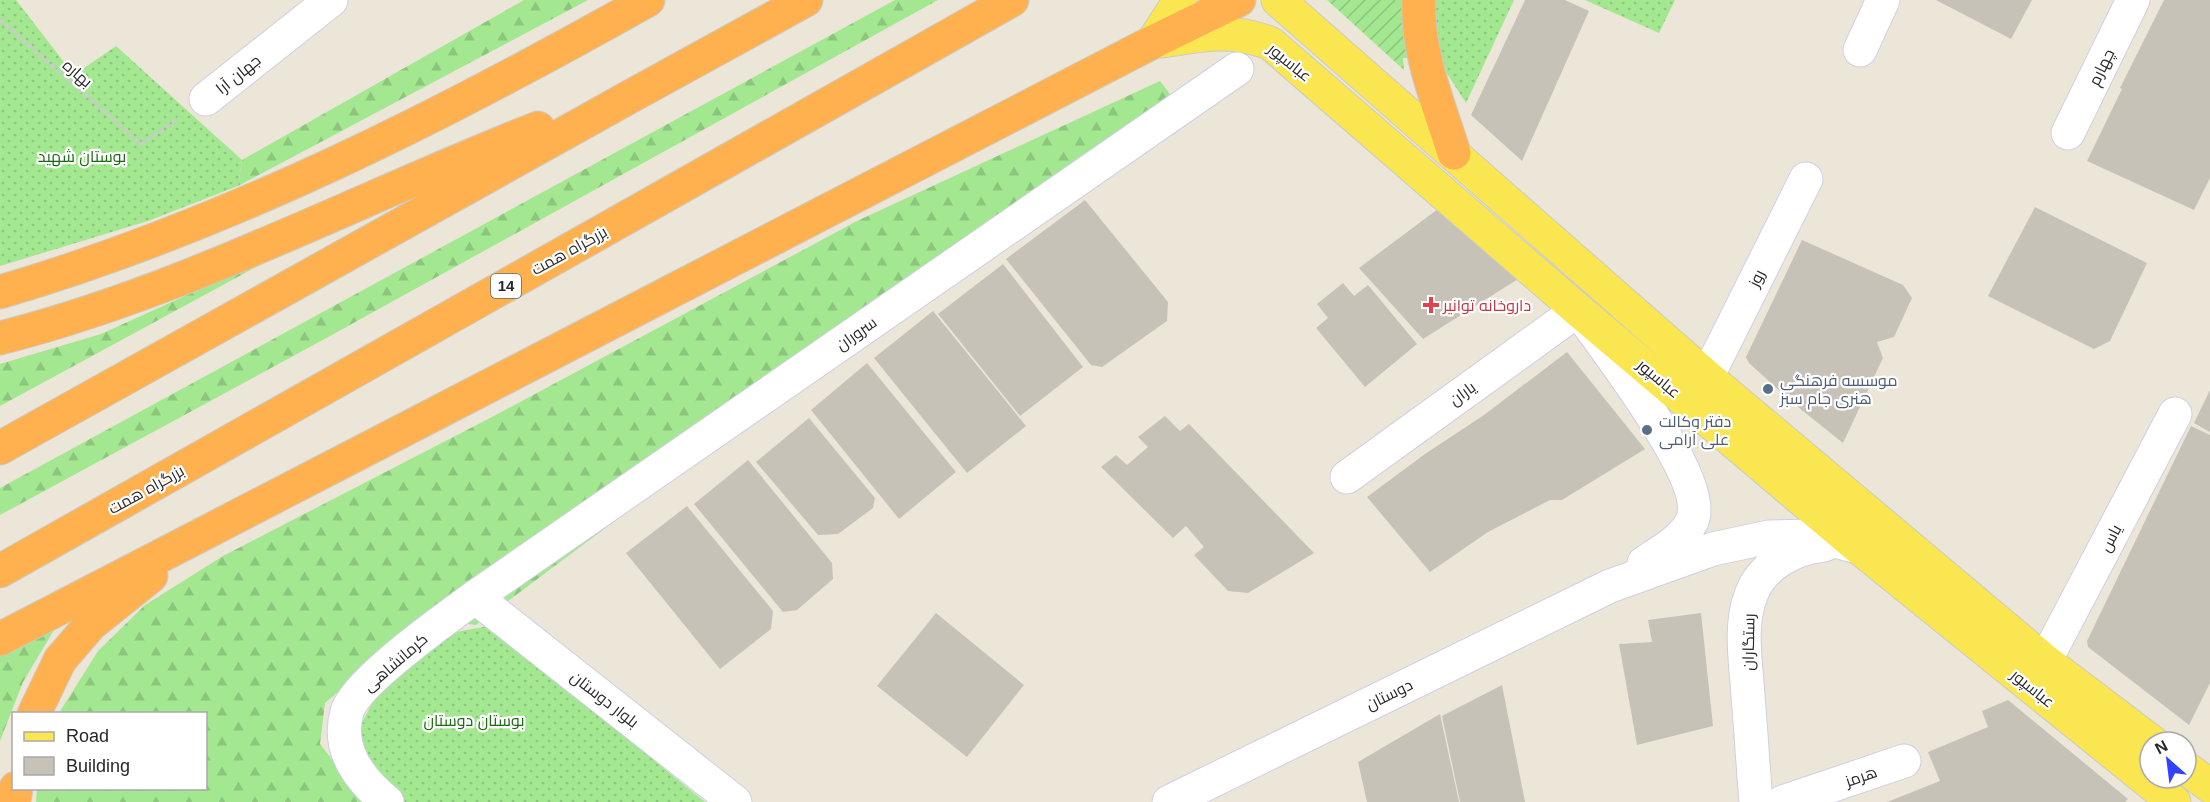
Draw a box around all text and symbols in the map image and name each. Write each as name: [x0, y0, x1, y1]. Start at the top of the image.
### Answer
street label: عباسپور: [1263, 39, 1315, 86]
street label: چهارم: [2085, 46, 2120, 90]
street label: جهان آرا: [213, 51, 265, 99]
street label: بهاره: [58, 56, 96, 92]
park label: بوستان شهید: [38, 148, 126, 167]
street label: بزرگراه همت: [529, 223, 610, 279]
street label: روز: [1745, 267, 1769, 291]
road number: 14: [491, 274, 521, 298]
place label: داروخانه توانیر: [1442, 297, 1531, 315]
marker: داروخانه توانیر: [1424, 298, 1438, 312]
street label: سروران: [833, 313, 881, 355]
street label: عباسپور: [1632, 355, 1683, 403]
place label: موسسه فرهنگی هنری جام سبز: [1779, 372, 1898, 410]
street label: یاران: [1446, 378, 1480, 410]
marker: موسسه فرهنگی هنری جام سبز: [1761, 382, 1775, 396]
place label: دفتر وکالت علی آرامی: [1659, 413, 1731, 450]
marker: دفتر وکالت علی آرامی: [1640, 423, 1654, 437]
street label: بزرگراه همت: [106, 462, 187, 518]
street label: یاس: [2096, 521, 2127, 556]
street label: رستگاران: [1740, 613, 1759, 671]
street label: کرمانشاهی: [360, 630, 432, 696]
street label: عباسپور: [2006, 665, 2058, 712]
street label: بلوار دوستان: [566, 668, 642, 733]
street label: دوستان: [1363, 676, 1416, 715]
legend: [12, 712, 207, 790]
park label: بوستان دوستان: [423, 712, 525, 731]
text: Road: [66, 726, 109, 746]
north arrow: [2138, 730, 2198, 790]
text: N: [2152, 737, 2170, 757]
text: Building: [66, 756, 130, 776]
street label: هرمز: [1842, 763, 1880, 791]

